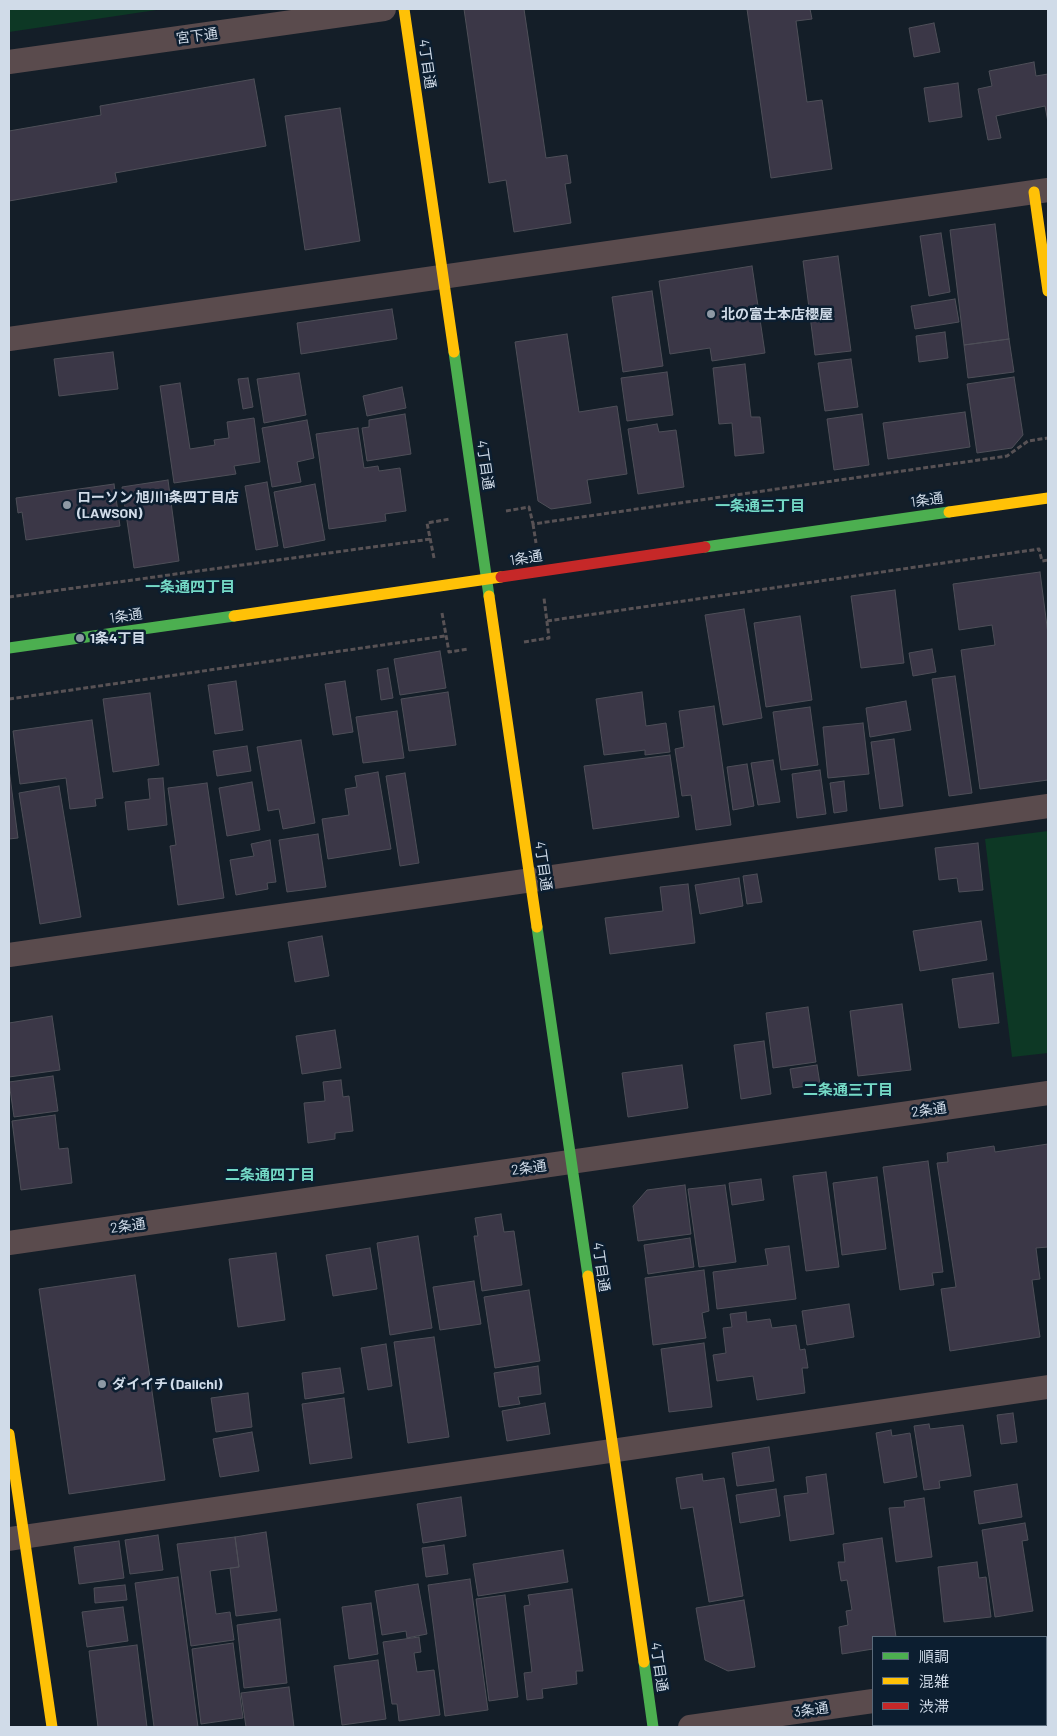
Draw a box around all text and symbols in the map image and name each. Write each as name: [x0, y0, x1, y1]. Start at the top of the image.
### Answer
street label: 宮下通: [175, 25, 219, 47]
street label: 4丁目通: [415, 38, 439, 90]
place label: 北の富士本店櫻屋: [721, 306, 833, 322]
marker: 北の富士本店櫻屋: [705, 308, 717, 320]
street label: 4丁目通: [473, 439, 497, 491]
place label: ローソン 旭川1条四丁目店 (LAWSON): [77, 489, 239, 522]
street label: 1条通: [910, 489, 944, 511]
district label: 一条通三丁目: [715, 497, 805, 515]
marker: ローソン 旭川1条四丁目店 (LAWSON): [61, 499, 73, 511]
street label: 1条通: [508, 547, 544, 569]
district label: 一条通四丁目: [145, 578, 235, 596]
street label: 1条通: [109, 605, 143, 627]
place label: 1条4丁目: [90, 630, 145, 646]
marker: 1条4丁目: [74, 632, 86, 644]
street label: 4丁目通: [531, 840, 555, 892]
district label: 二条通三丁目: [803, 1081, 893, 1099]
street label: 2条通: [910, 1099, 948, 1121]
street label: 2条通: [510, 1157, 548, 1179]
district label: 二条通四丁目: [225, 1166, 315, 1184]
street label: 2条通: [109, 1215, 147, 1237]
street label: 4丁目通: [589, 1241, 613, 1293]
place label: ダイイチ (Daiichi): [112, 1376, 222, 1392]
marker: ダイイチ (Daiichi): [96, 1378, 108, 1390]
legend: [872, 1636, 1047, 1726]
street label: 4丁目通: [647, 1641, 671, 1693]
text: 順調: [919, 1647, 949, 1665]
text: 混雑: [919, 1672, 949, 1690]
text: 渋滞: [919, 1697, 949, 1715]
street label: 3条通: [792, 1699, 830, 1721]

